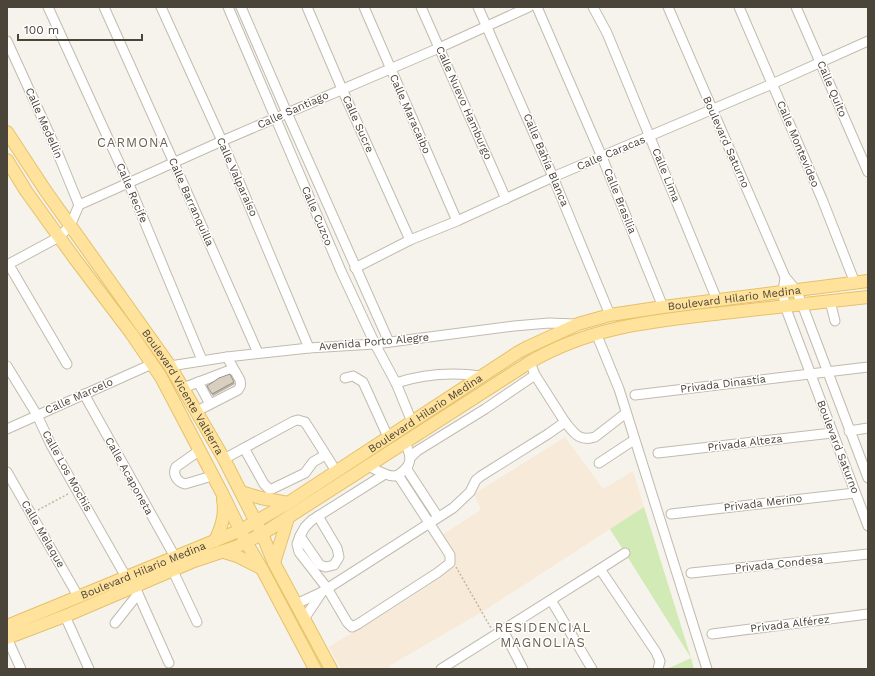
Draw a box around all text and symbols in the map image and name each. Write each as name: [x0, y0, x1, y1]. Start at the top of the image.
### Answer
scale bar: [18, 16, 142, 42]
text: 100 m: [24, 23, 59, 37]
street label: Calle Nuevo Hamburgo: [433, 44, 495, 162]
street label: Calle Quito: [814, 59, 850, 119]
street label: Calle Maracaibo: [387, 72, 433, 156]
street label: Calle Medellín: [23, 86, 65, 160]
street label: Calle Santiago: [255, 88, 331, 132]
street label: Calle Sucre: [340, 93, 376, 155]
street label: Boulevard Saturno: [700, 94, 752, 190]
street label: Calle Montevideo: [774, 99, 822, 189]
street label: Calle Bahía Blanca: [521, 112, 571, 208]
street label: Calle Caracas: [575, 133, 647, 173]
district label: CARMONA: [97, 135, 169, 150]
street label: Calle Valparaíso: [214, 135, 260, 219]
street label: Calle Lima: [649, 146, 683, 204]
street label: Calle Barranquilla: [166, 156, 216, 248]
street label: Calle Recife: [114, 161, 150, 225]
street label: Calle Brasilia: [601, 166, 639, 236]
street label: Calle Cuzco: [299, 184, 335, 248]
street label: Boulevard Hilario Medina: [667, 283, 801, 313]
street label: Boulevard Vicente Valtierra: [139, 327, 227, 457]
street label: Avenida Porto Alegre: [318, 331, 430, 353]
street label: Boulevard Hilario Medina: [365, 371, 485, 455]
street label: Privada Dinastía: [680, 372, 766, 396]
street label: Calle Marcelo: [43, 375, 115, 417]
street label: Boulevard Saturno: [814, 398, 862, 496]
street label: Calle Los Mochis: [39, 428, 95, 514]
street label: Privada Alteza: [707, 432, 783, 454]
street label: Calle Acaponeta: [102, 435, 156, 517]
street label: Privada Merino: [723, 492, 803, 514]
street label: Calle Melaque: [18, 498, 68, 570]
street label: Boulevard Hilario Medina: [79, 539, 207, 602]
street label: Privada Condesa: [734, 553, 824, 575]
street label: Privada Alférez: [750, 613, 831, 635]
district label: RESIDENCIAL MAGNOLIAS: [495, 620, 591, 650]

